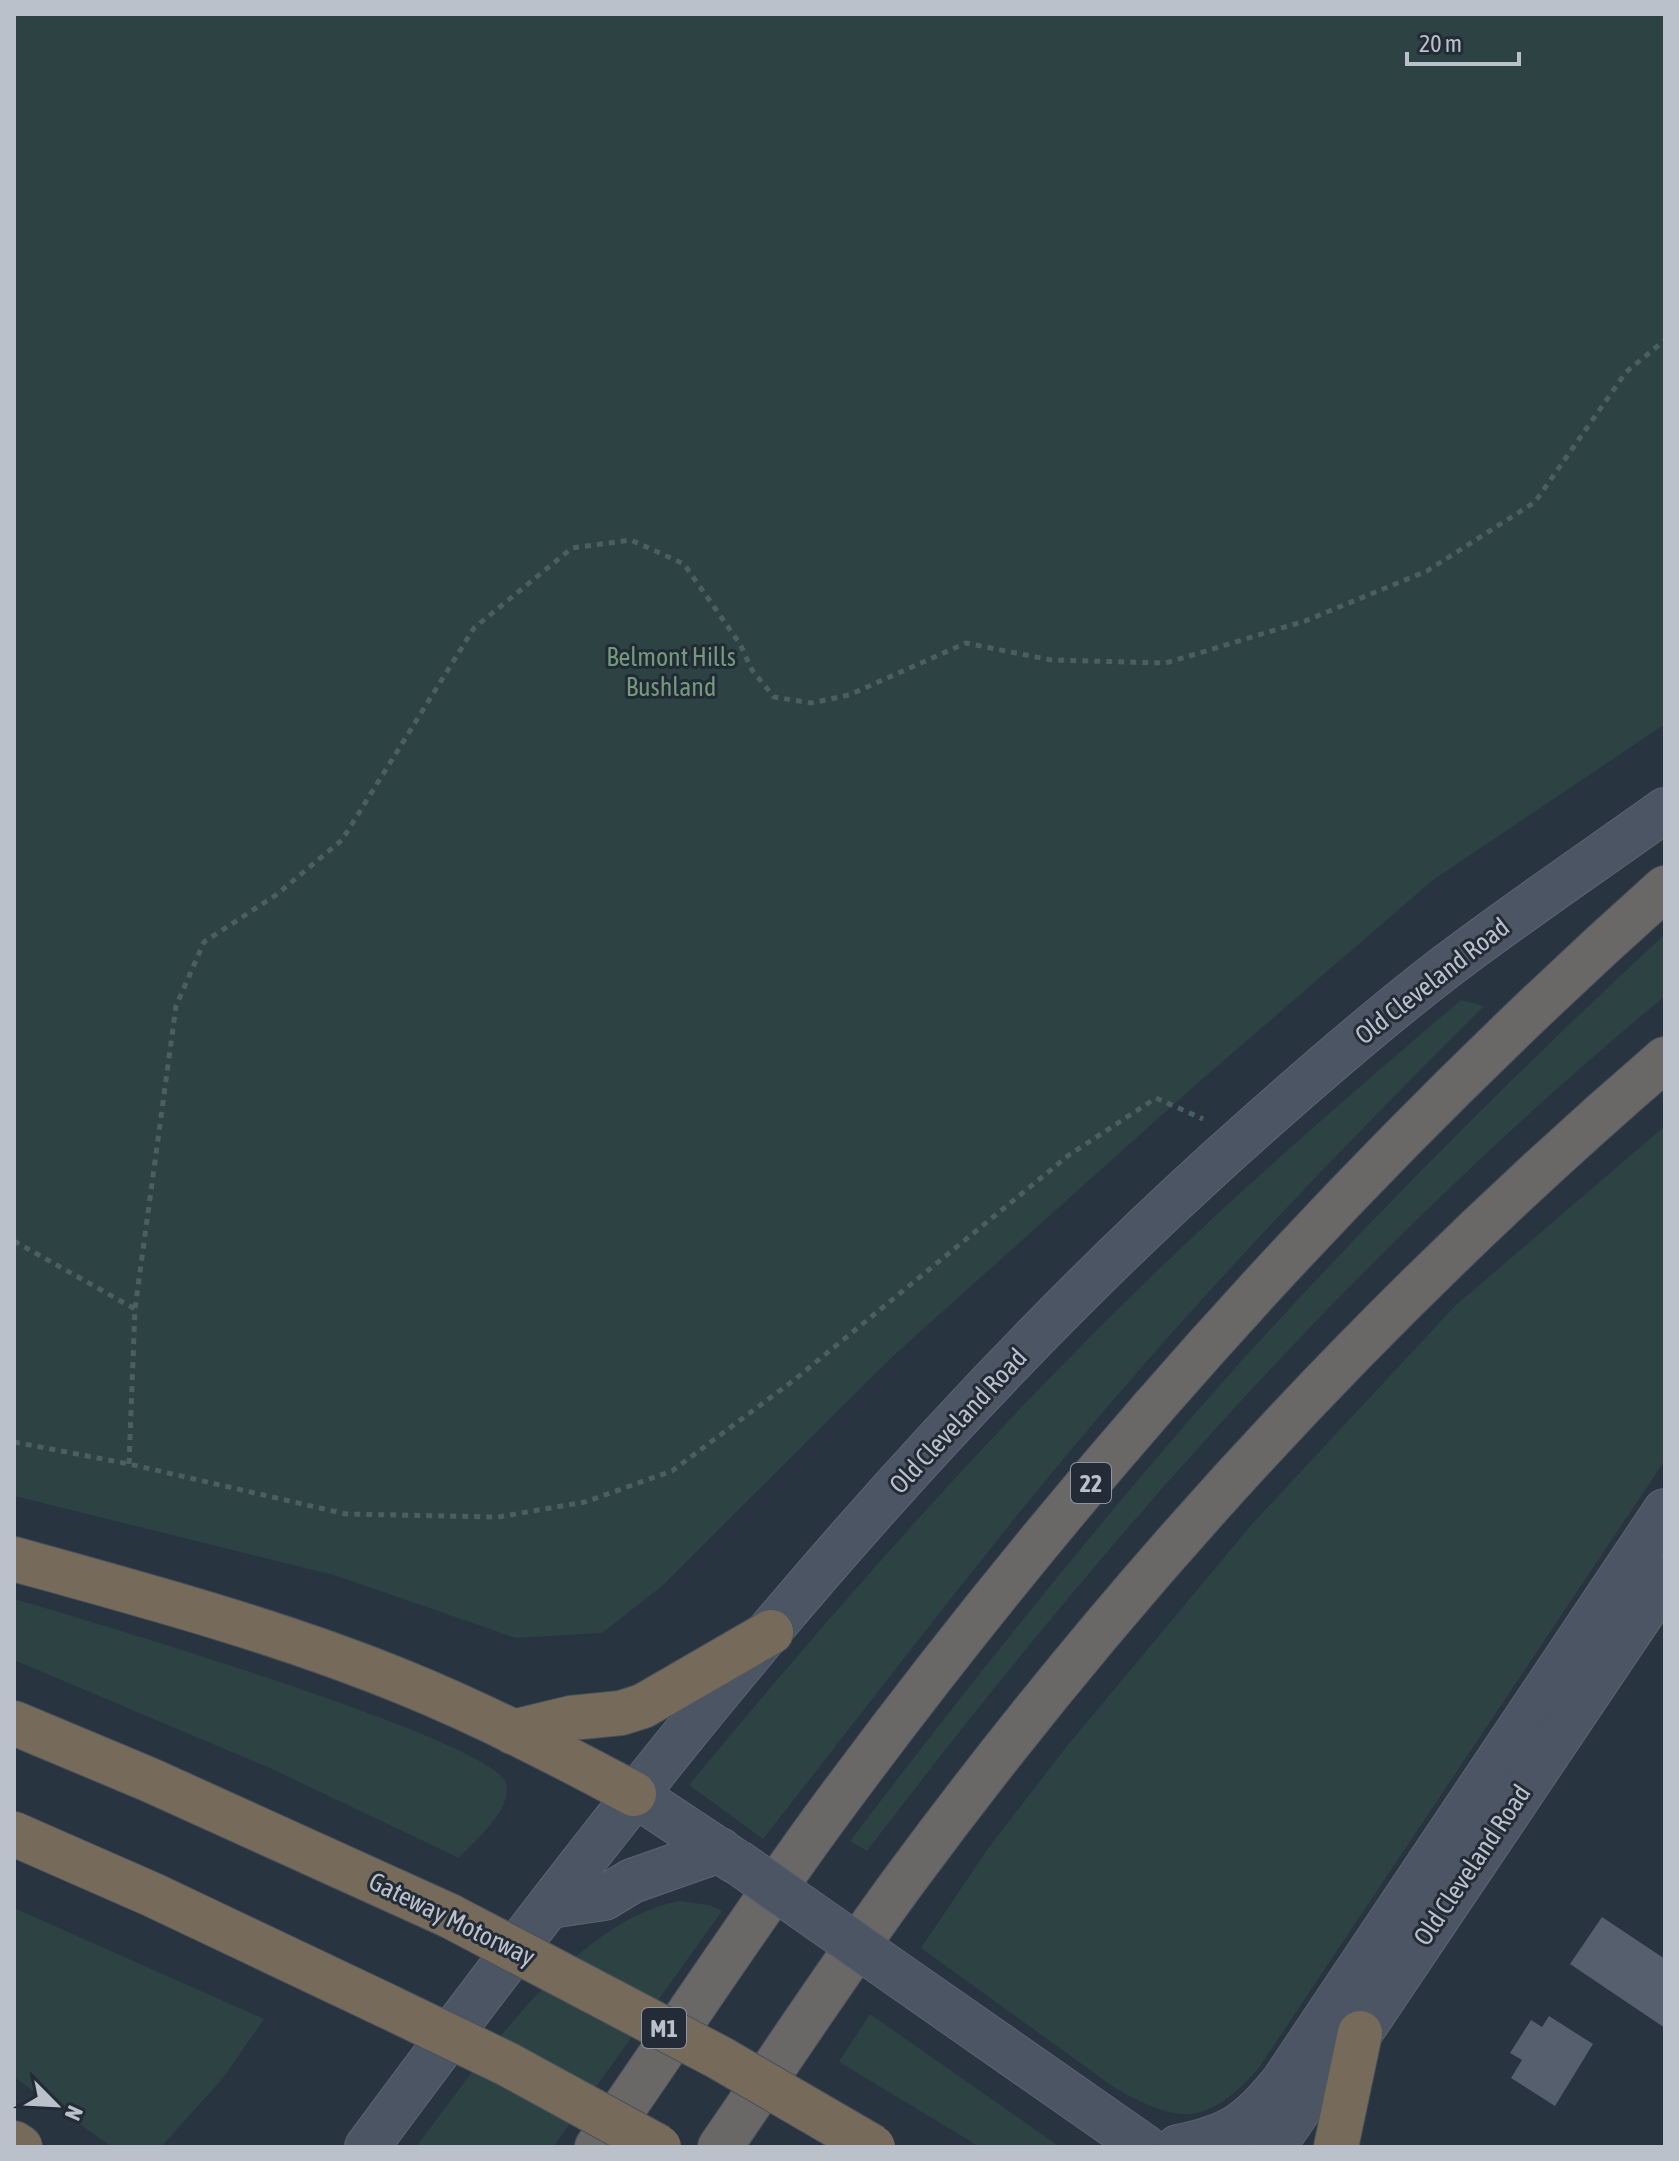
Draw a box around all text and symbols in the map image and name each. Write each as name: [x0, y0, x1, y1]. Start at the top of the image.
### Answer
scale bar: [1407, 16, 1519, 66]
text: 20 m: [1419, 30, 1462, 57]
park label: Belmont Hills Bushland: [606, 642, 736, 702]
street label: Old Cleveland Road: [1349, 912, 1515, 1050]
street label: Old Cleveland Road: [883, 1342, 1033, 1500]
road number: 22: [1071, 1463, 1111, 1503]
street label: Old Cleveland Road: [1407, 1779, 1537, 1951]
street label: Gateway Motorway: [364, 1866, 540, 1972]
road number: M1: [642, 2008, 686, 2048]
north arrow: [16, 2065, 96, 2145]
text: N: [60, 2102, 89, 2124]

